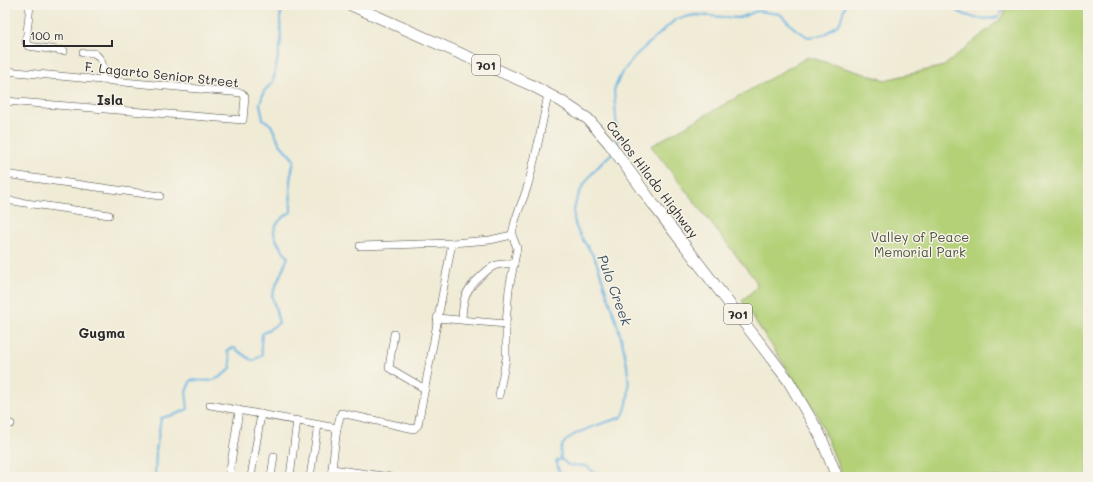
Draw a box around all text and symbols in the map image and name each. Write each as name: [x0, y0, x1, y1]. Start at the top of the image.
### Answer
scale bar: [24, 22, 112, 48]
text: 100 m: [30, 27, 64, 43]
road number: 701: [472, 55, 500, 75]
street label: F. Lagarto Senior Street: [84, 57, 240, 91]
district label: Isla: [97, 90, 124, 109]
street label: Carlos Hilado Highway: [603, 117, 703, 241]
park label: Valley of Peace Memorial Park: [871, 228, 969, 260]
water label: Pulo Creek: [593, 252, 637, 329]
road number: 701: [724, 304, 752, 324]
district label: Gugma: [79, 323, 126, 342]

